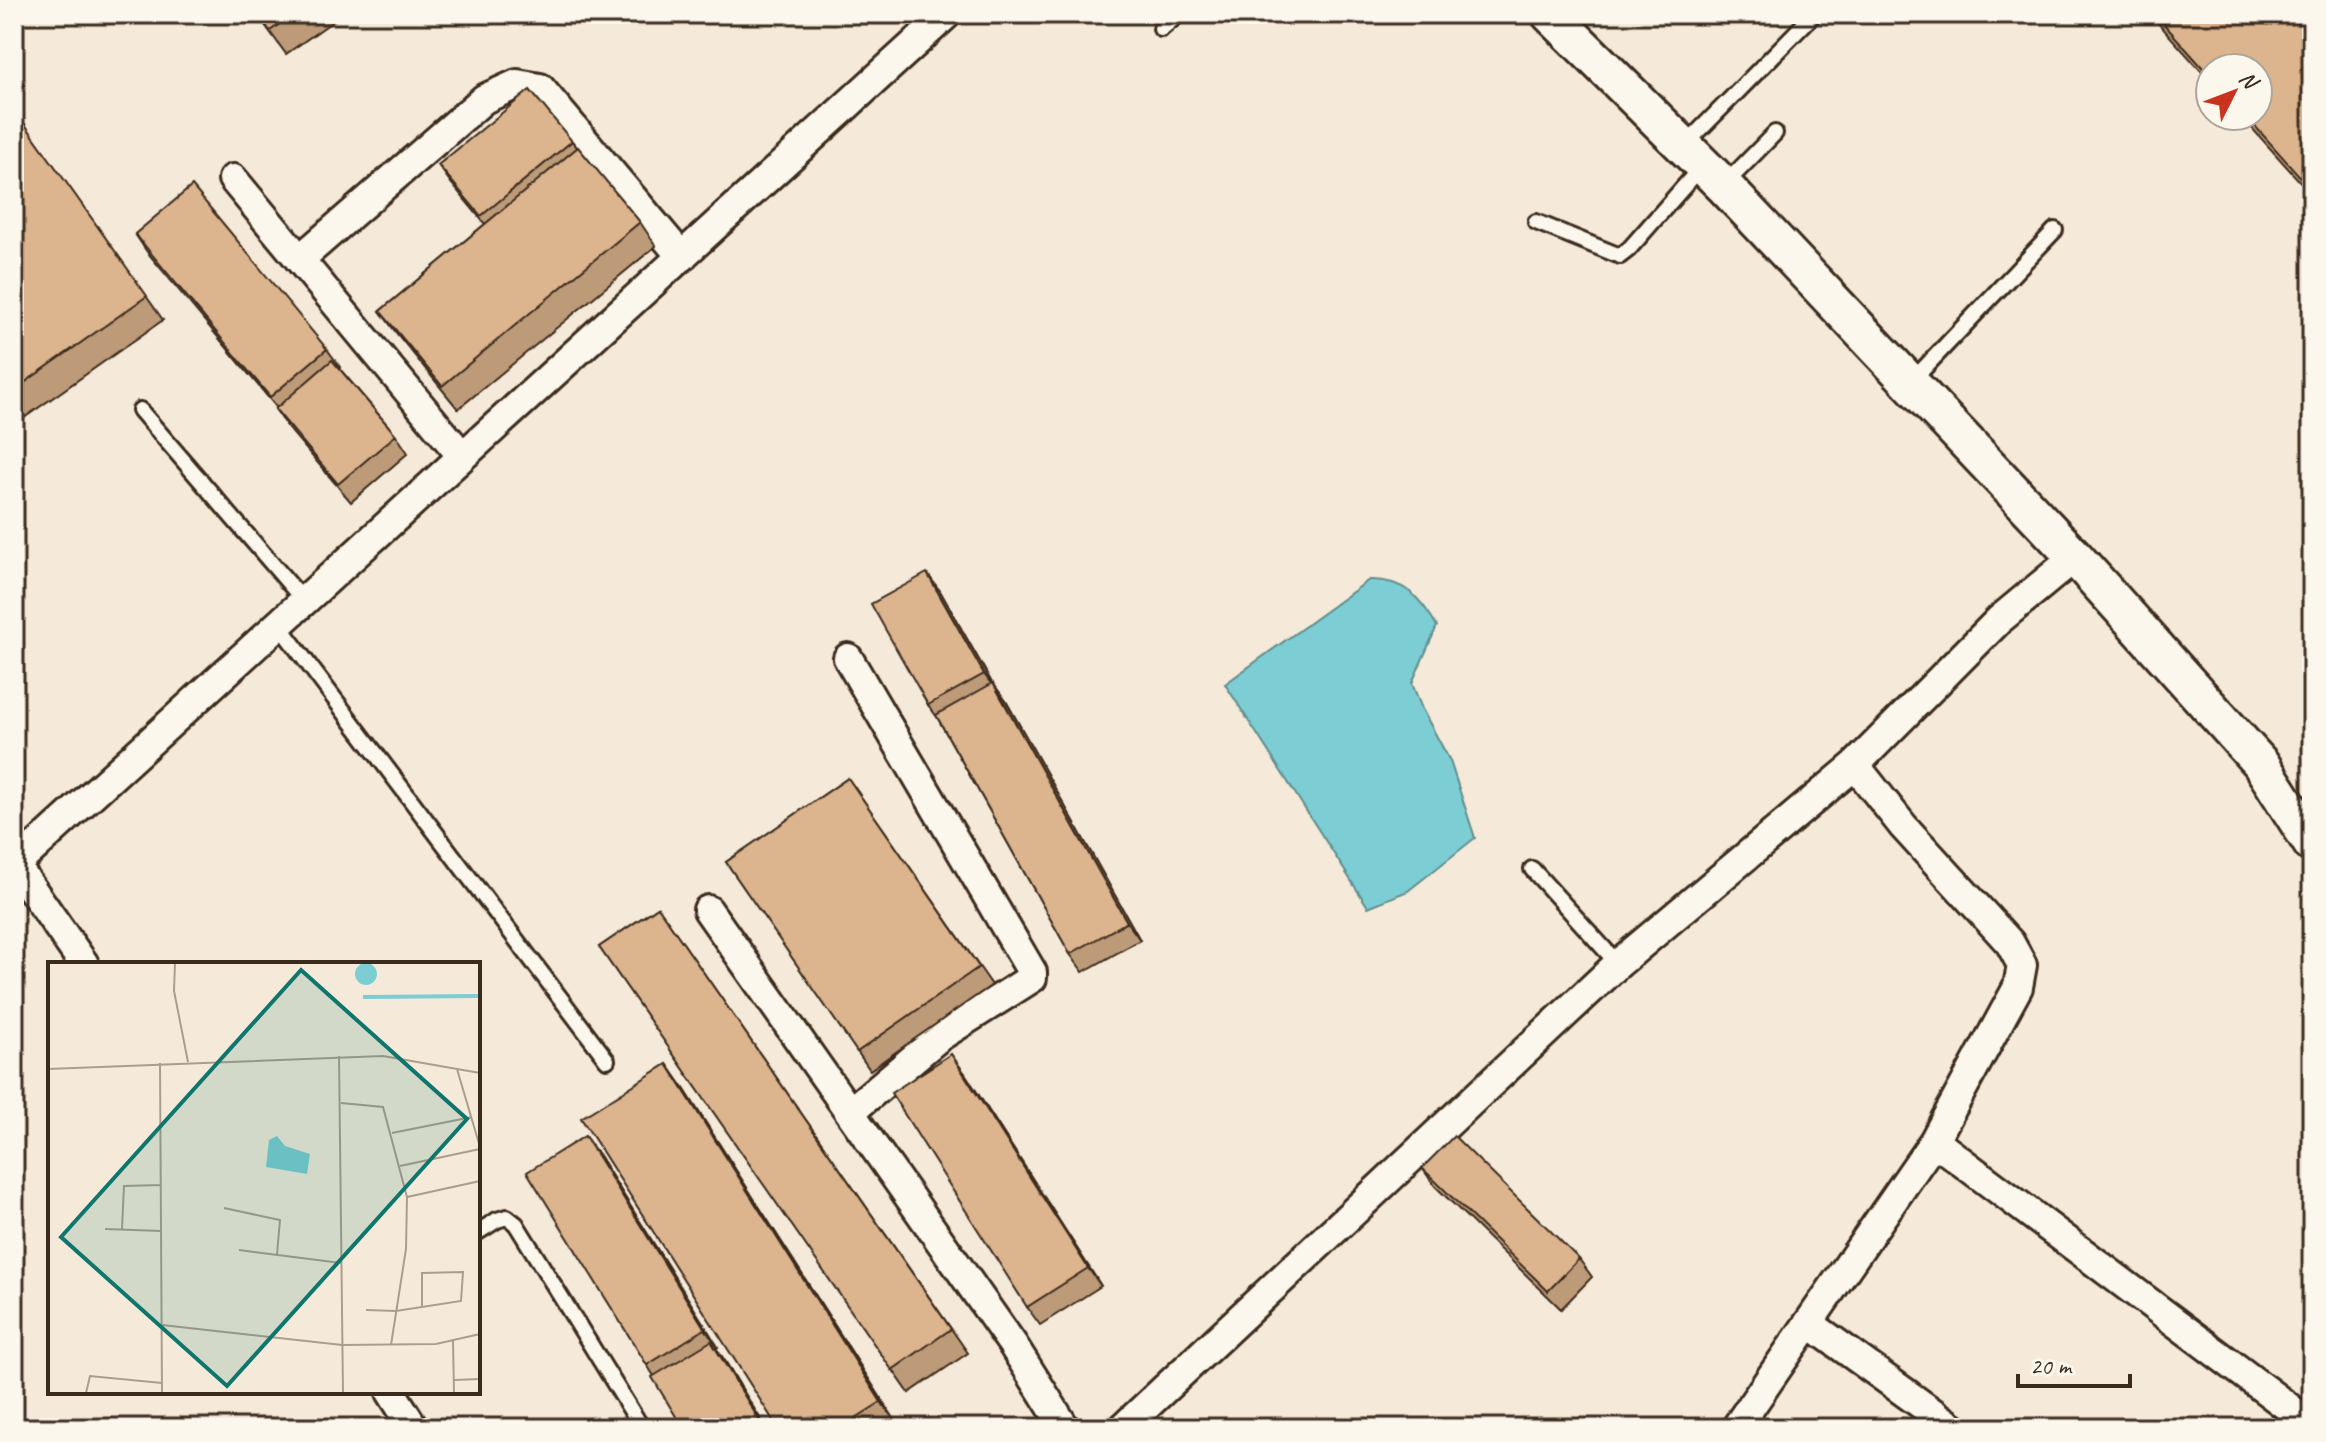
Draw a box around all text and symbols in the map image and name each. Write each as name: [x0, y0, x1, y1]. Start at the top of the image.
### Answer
north arrow: [2194, 52, 2274, 132]
text: N: [2233, 65, 2265, 96]
inset map: [48, 962, 480, 1394]
scale bar: [2018, 1338, 2130, 1388]
text: 20 m: [2030, 1351, 2073, 1381]

